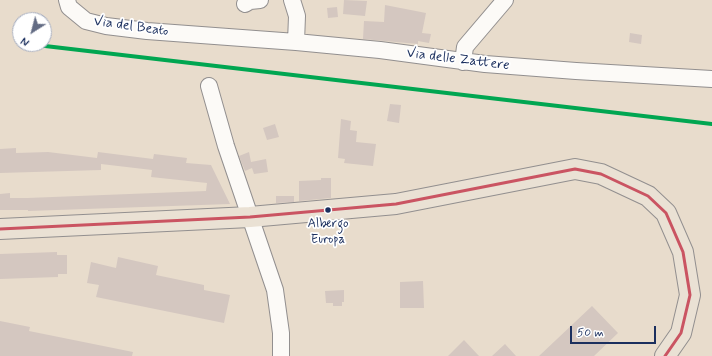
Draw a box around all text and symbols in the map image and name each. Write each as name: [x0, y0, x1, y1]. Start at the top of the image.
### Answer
north arrow: [12, 12, 52, 52]
street label: Via del Beato: [93, 13, 169, 41]
text: N: [18, 33, 33, 49]
street label: Via delle Zattere: [406, 45, 510, 75]
marker: Albergo Europa: [323, 205, 333, 215]
place label: Albergo Europa: [307, 216, 349, 247]
scale bar: [572, 318, 658, 344]
text: 50 m: [577, 325, 604, 341]

